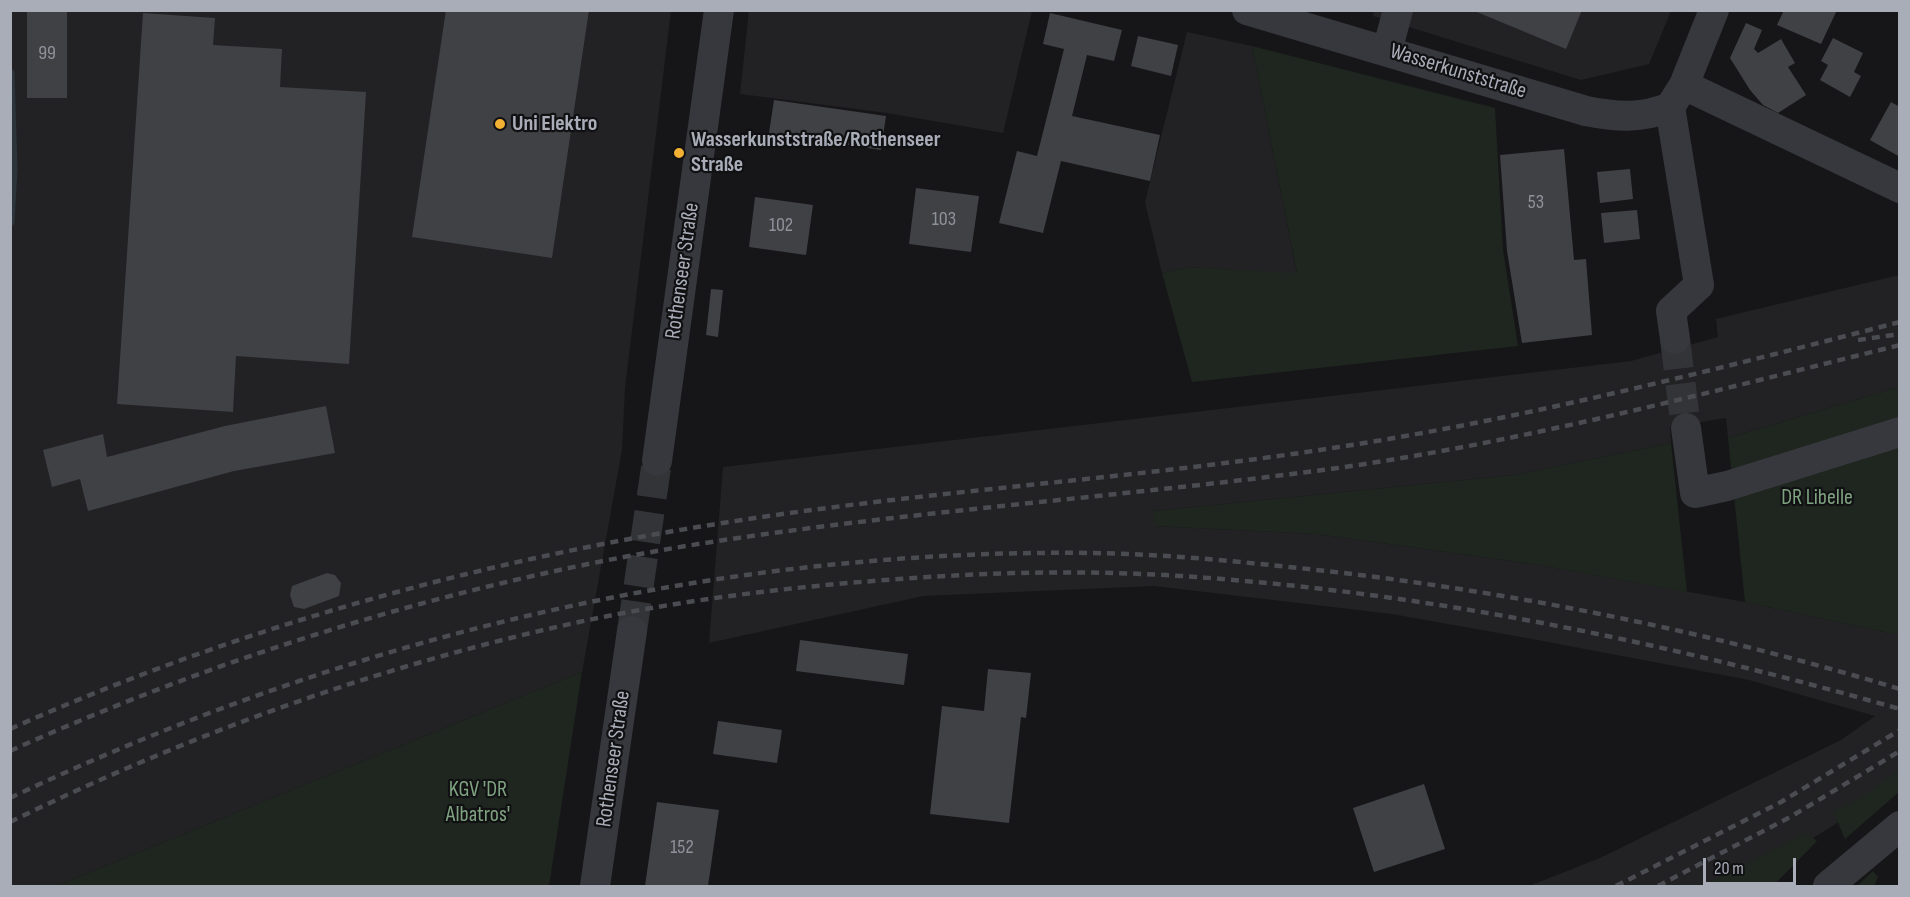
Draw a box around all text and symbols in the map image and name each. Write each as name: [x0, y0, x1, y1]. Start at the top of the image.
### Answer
street label: Wasserkunststraße: [1386, 39, 1530, 105]
house number: 99: [38, 42, 56, 66]
place label: Uni Elektro: [512, 111, 597, 137]
marker: Uni Elektro: [493, 117, 507, 131]
place label: Wasserkunststraße/Rothenseer Straße: [691, 127, 940, 178]
marker: Wasserkunststraße/Rothenseer Straße: [672, 146, 686, 160]
house number: 53: [1528, 191, 1544, 215]
street label: Rothenseer Straße: [660, 201, 706, 341]
house number: 103: [932, 208, 956, 232]
house number: 102: [769, 214, 793, 238]
park label: DR Libelle: [1781, 485, 1853, 511]
street label: Rothenseer Straße: [591, 689, 637, 829]
park label: KGV 'DR Albatros': [446, 777, 510, 828]
house number: 152: [670, 836, 694, 860]
scale bar: [1706, 846, 1799, 884]
text: 20 m: [1714, 858, 1744, 879]

